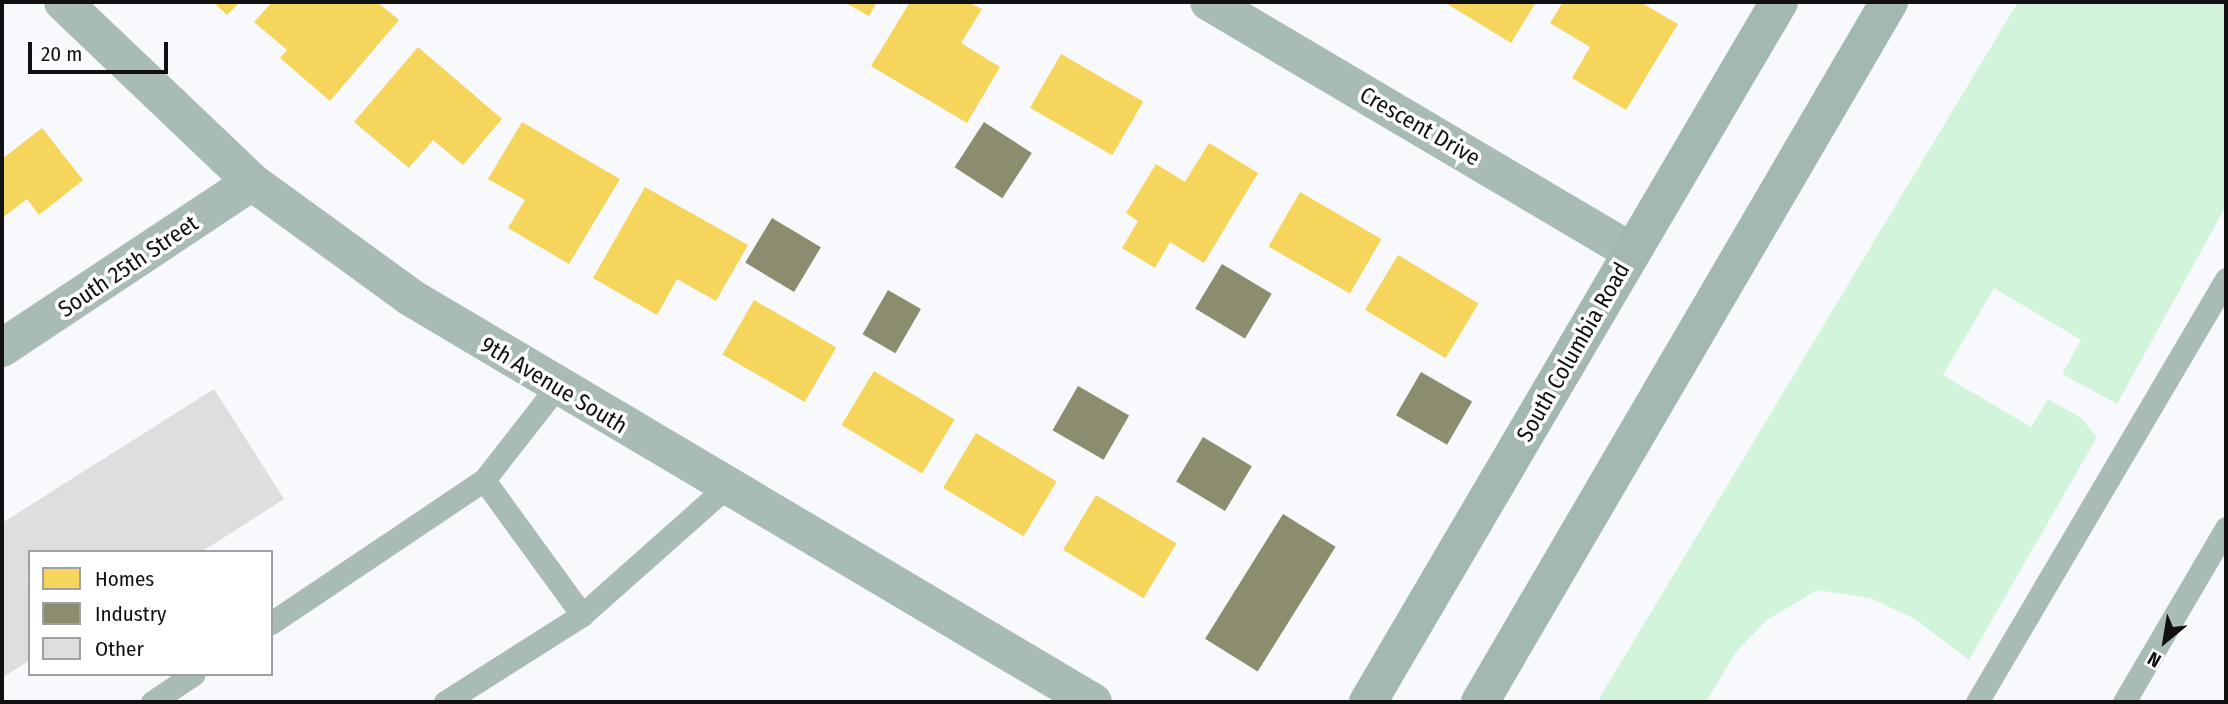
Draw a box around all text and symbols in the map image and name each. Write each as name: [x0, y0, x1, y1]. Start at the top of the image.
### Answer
scale bar: [32, 28, 172, 72]
text: 20 m: [41, 41, 82, 67]
street label: Crescent Drive: [1355, 80, 1485, 172]
street label: South 25th Street: [53, 209, 203, 323]
street label: South Columbia Road: [1511, 258, 1635, 446]
street label: 9th Avenue South: [476, 330, 632, 440]
legend: [28, 550, 273, 676]
text: Homes: [95, 566, 154, 592]
text: Industry: [95, 601, 166, 627]
north arrow: [2130, 606, 2200, 676]
text: Other: [95, 636, 144, 662]
text: N: [2144, 647, 2165, 672]

